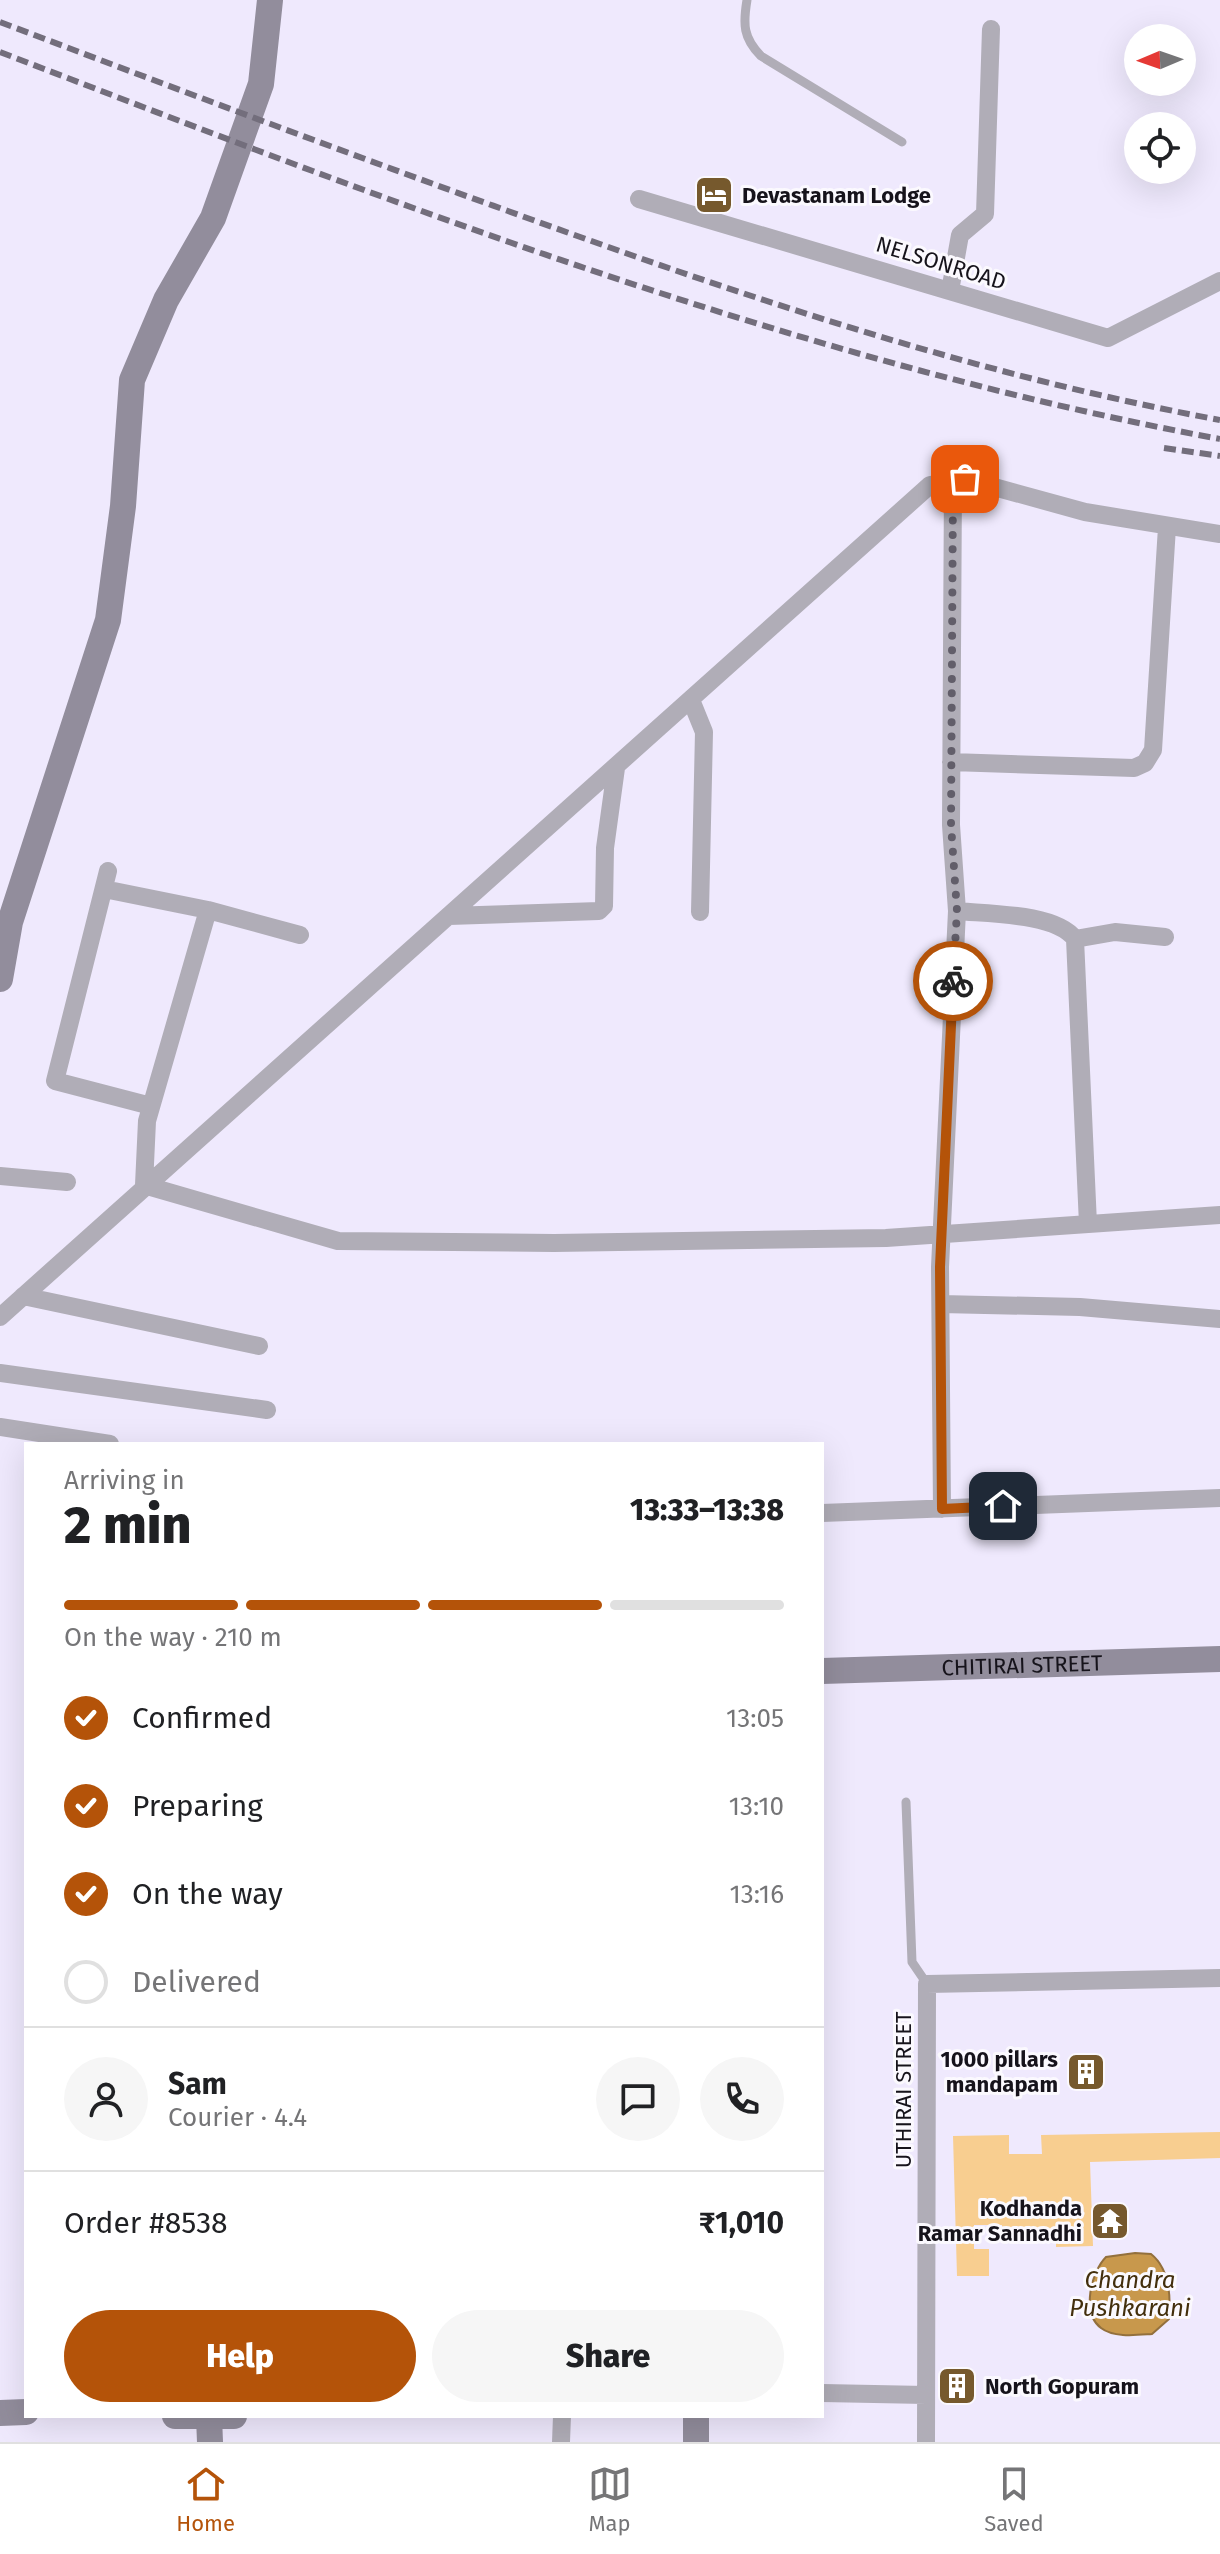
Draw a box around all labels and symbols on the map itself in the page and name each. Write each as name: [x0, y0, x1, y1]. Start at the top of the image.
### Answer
north arrow: [1124, 24, 1196, 96]
hotel icon: Devastanam Lodge: [693, 174, 735, 216]
place label: Devastanam Lodge: [742, 182, 931, 209]
street label: NELSONROAD: [873, 230, 1009, 296]
pin: [931, 445, 999, 513]
courier: [913, 941, 993, 1021]
pin: [969, 1472, 1037, 1540]
street label: CHITIRAI STREET: [941, 1649, 1103, 1681]
street label: UTHIRAI STREET: [890, 2011, 917, 2168]
place label: 1000 pillars mandapam: [940, 2046, 1058, 2098]
building icon: 1000 pillars mandapam: [1065, 2051, 1107, 2093]
place label: Kodhanda Ramar Sannadhi: [918, 2195, 1082, 2247]
temple icon: Kodhanda Ramar Sannadhi: [1089, 2200, 1131, 2242]
water label: Chandra Pushkarani: [1069, 2266, 1191, 2322]
building icon: North Gopuram: [936, 2365, 978, 2407]
place label: North Gopuram: [985, 2373, 1139, 2400]

